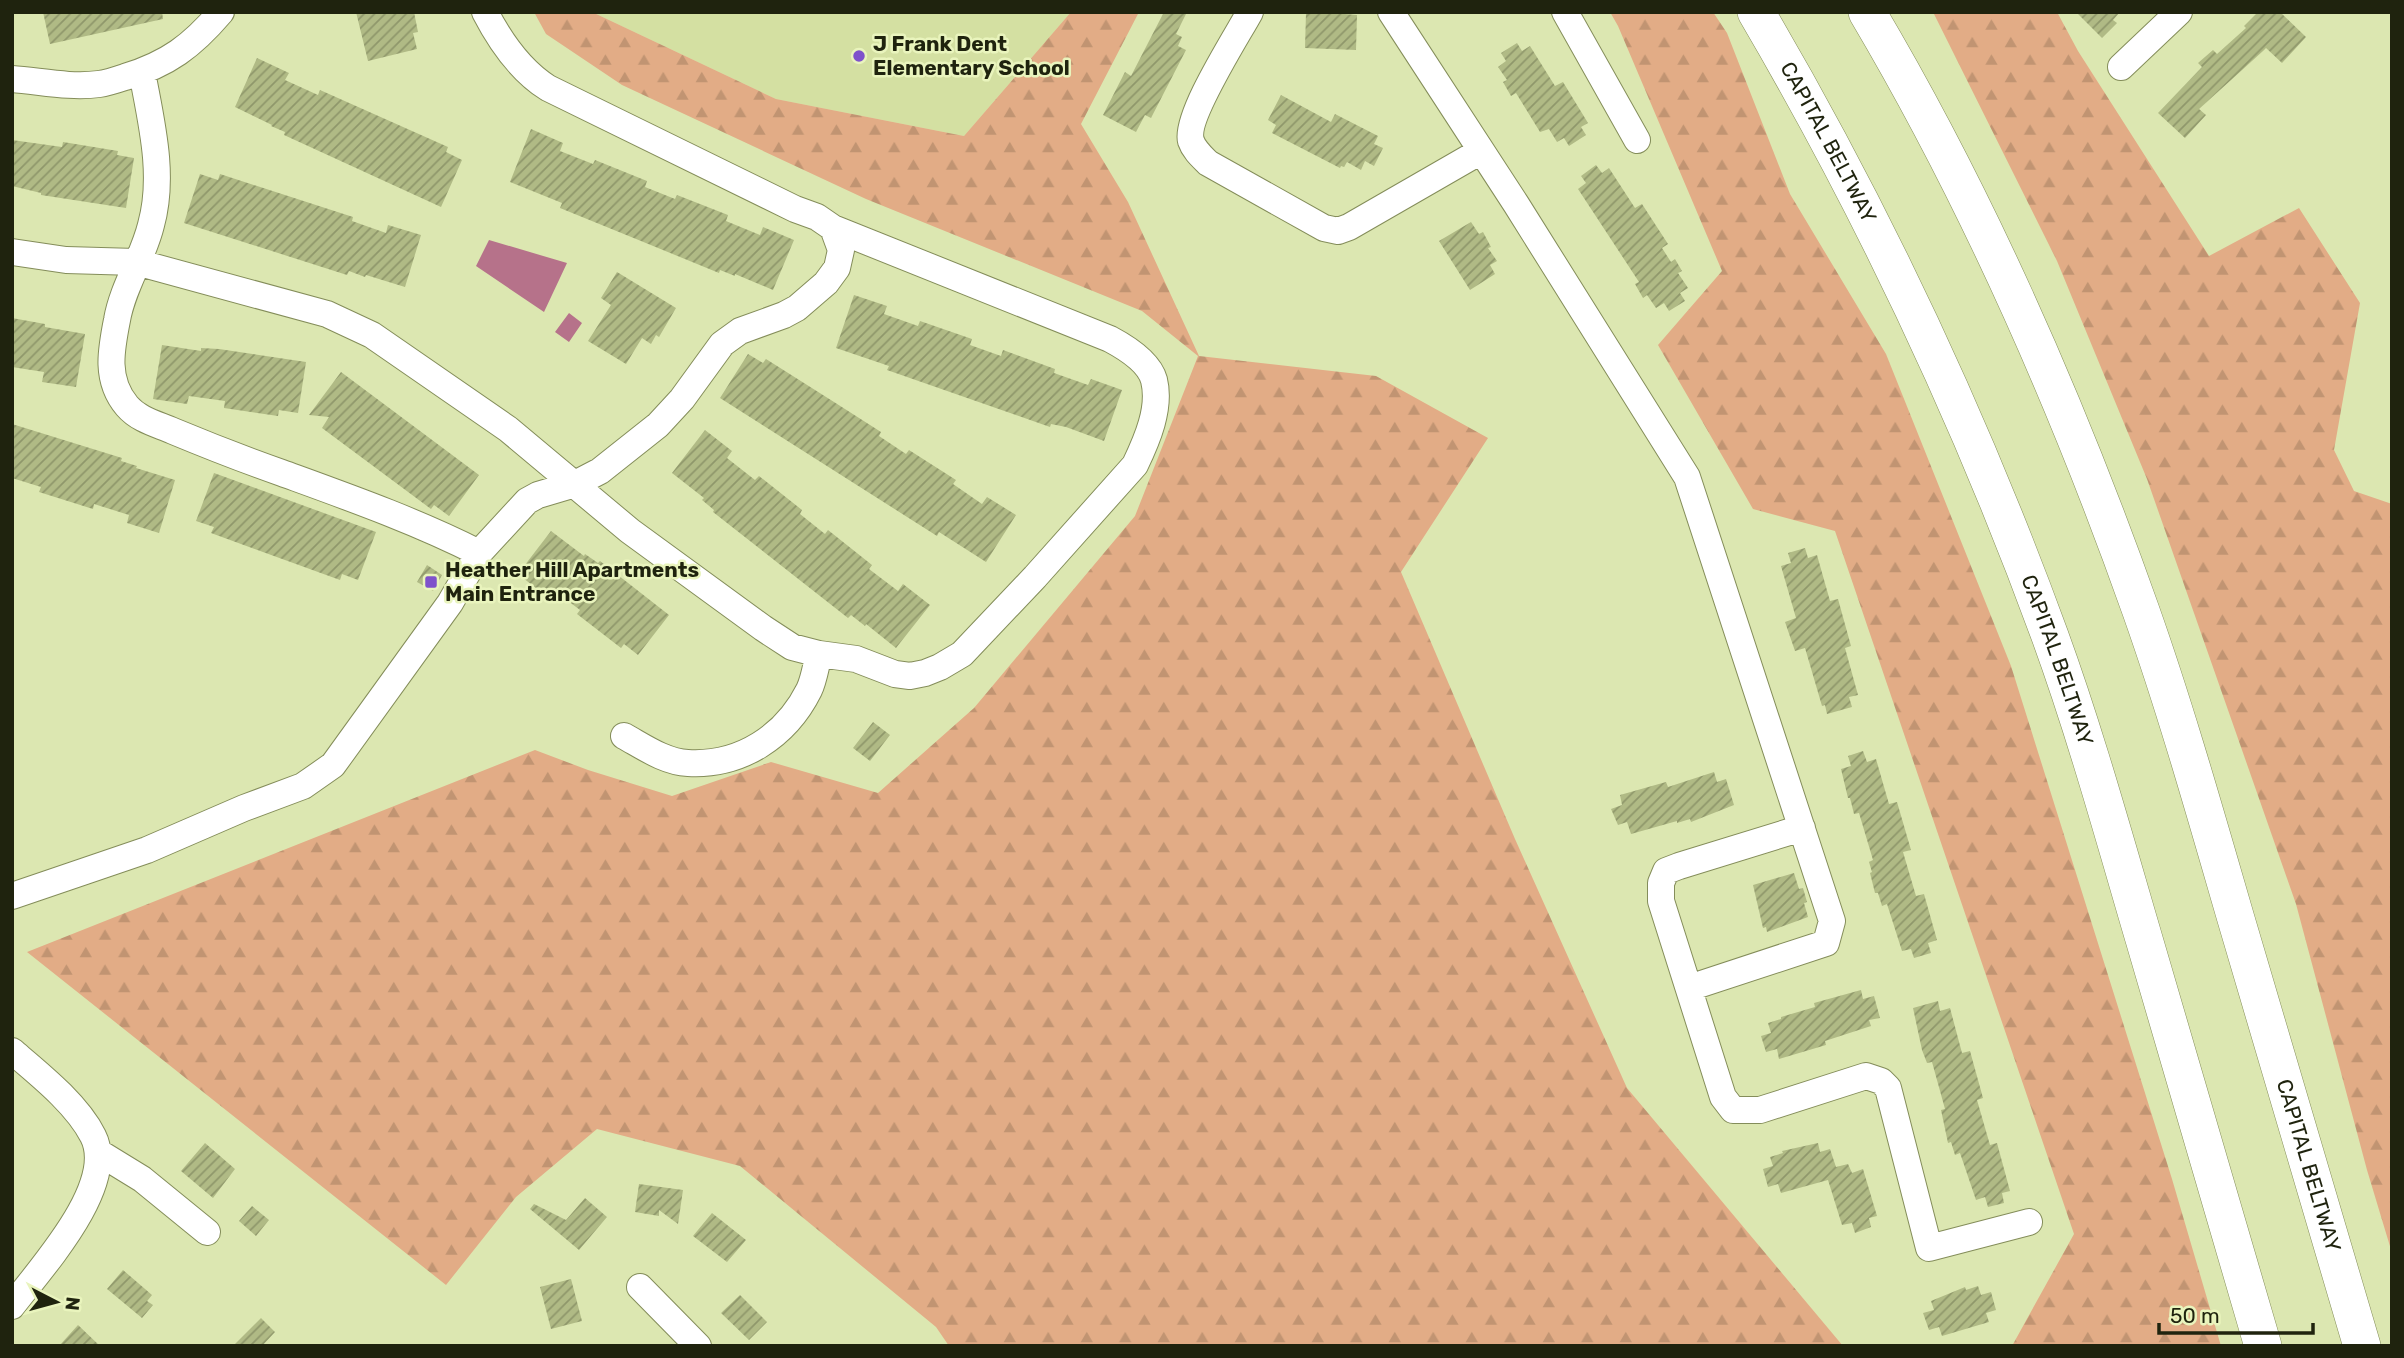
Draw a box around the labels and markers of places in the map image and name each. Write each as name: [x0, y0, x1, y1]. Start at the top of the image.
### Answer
place label: J Frank Dent Elementary School: [873, 31, 1070, 80]
marker: J Frank Dent Elementary School: [851, 48, 867, 64]
place label: Heather Hill Apartments Main Entrance: [445, 557, 699, 606]
marker: Heather Hill Apartments Main Entrance: [423, 574, 439, 590]

